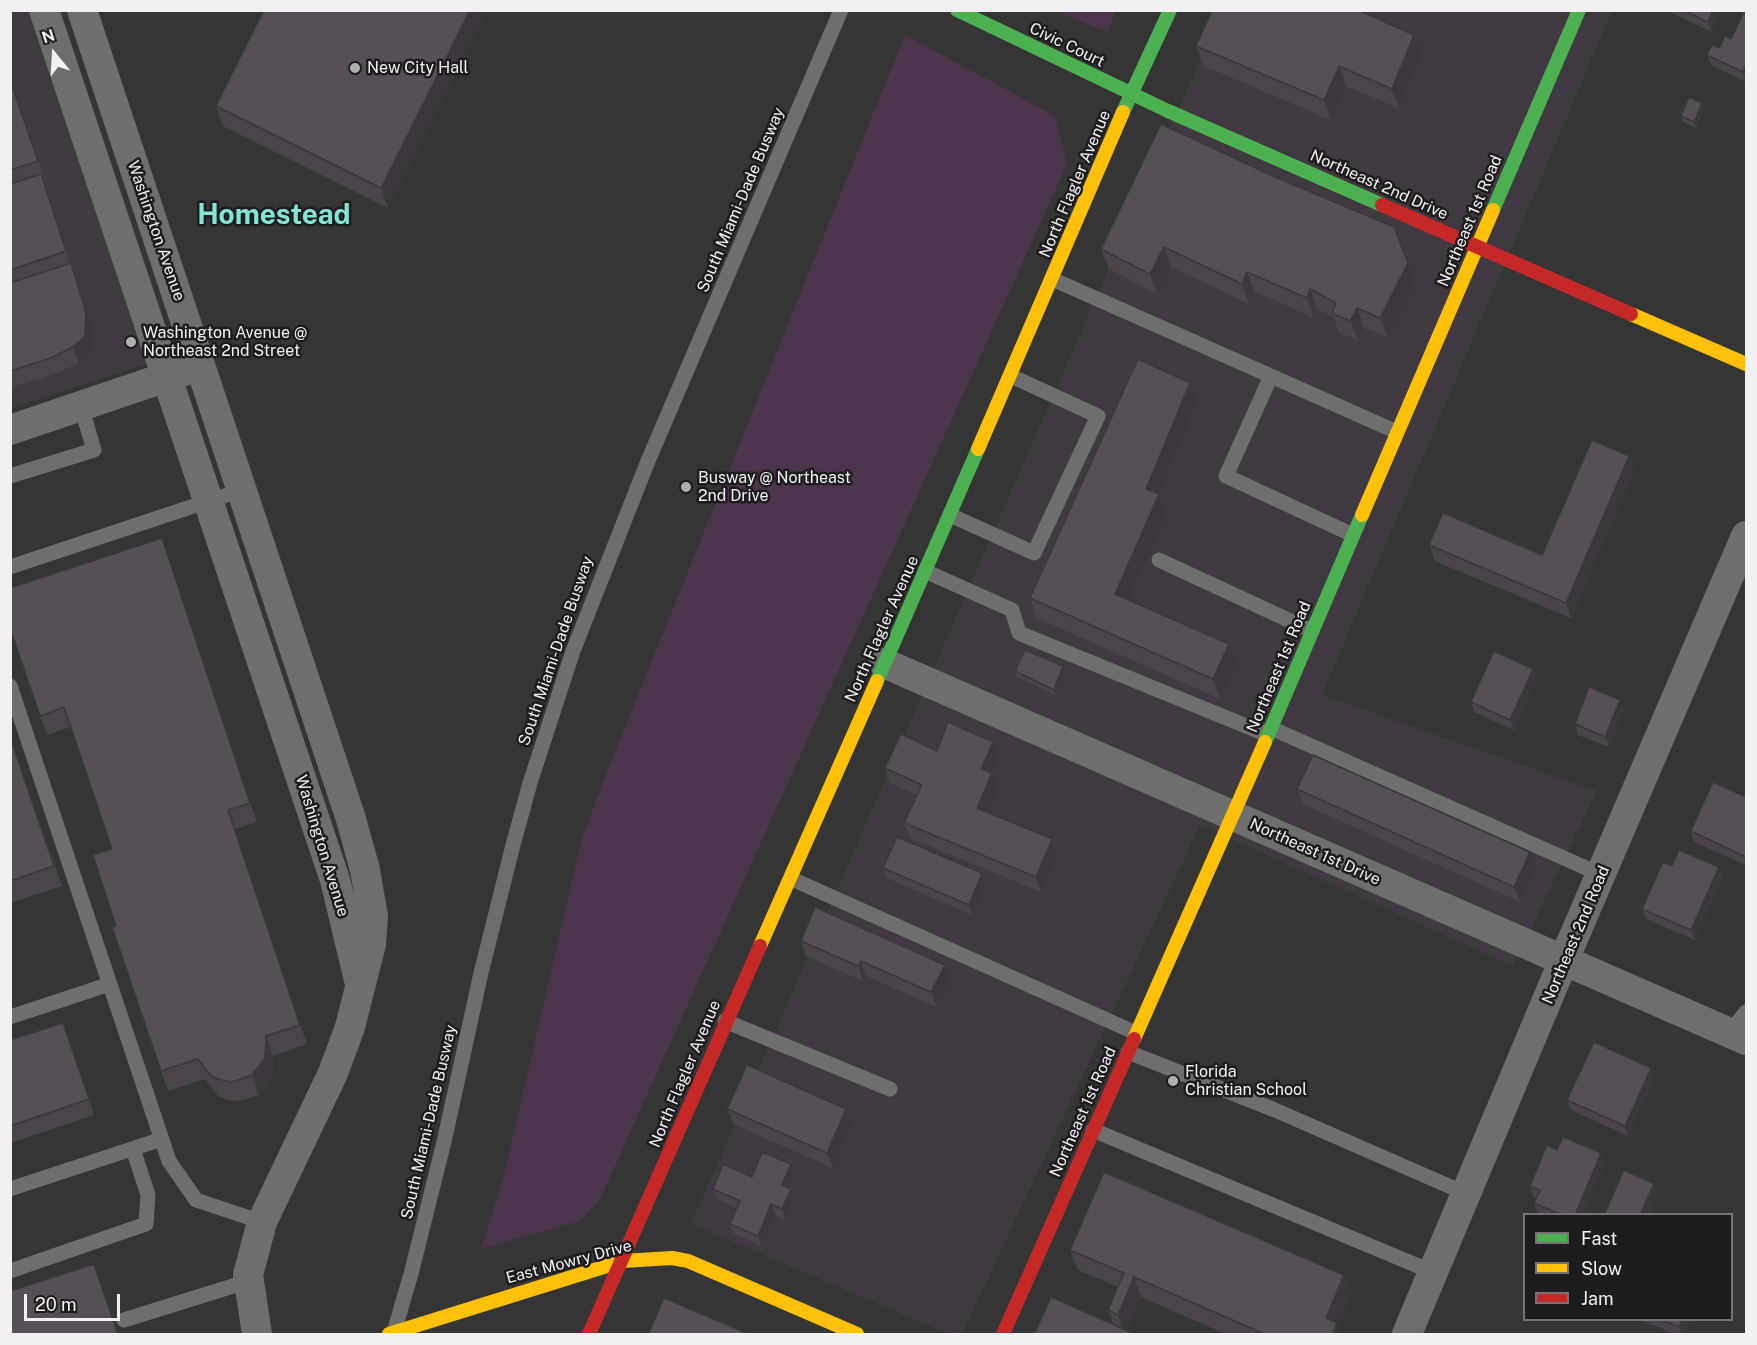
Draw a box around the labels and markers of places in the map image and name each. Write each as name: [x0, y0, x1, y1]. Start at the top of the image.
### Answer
place label: New City Hall: [367, 58, 468, 78]
marker: New City Hall: [348, 61, 362, 75]
place label: Washington Avenue @ Northeast 2nd Street: [143, 323, 307, 361]
marker: Washington Avenue @ Northeast 2nd Street: [124, 335, 138, 349]
place label: Busway @ Northeast 2nd Drive: [698, 468, 851, 506]
marker: Busway @ Northeast 2nd Drive: [679, 480, 693, 494]
place label: Florida Christian School: [1185, 1062, 1307, 1100]
marker: Florida Christian School: [1166, 1074, 1180, 1088]

